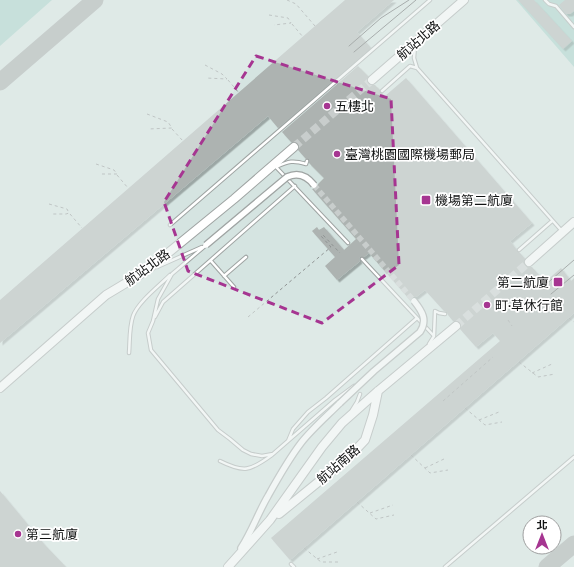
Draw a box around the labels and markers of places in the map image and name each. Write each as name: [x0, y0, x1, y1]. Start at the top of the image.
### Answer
place label: 五樓北: [335, 98, 374, 114]
marker: 五樓北: [322, 101, 332, 111]
place label: 臺灣桃園國際機場郵局: [345, 146, 475, 162]
marker: 臺灣桃園國際機場郵局: [332, 149, 342, 159]
place label: 機場第二航廈: [435, 192, 513, 208]
marker: 機場第二航廈: [420, 194, 432, 206]
place label: 第二航廈: [497, 274, 549, 290]
marker: 第二航廈: [552, 276, 564, 288]
place label: 町·草休行館: [495, 297, 563, 313]
marker: 町·草休行館: [482, 300, 492, 310]
place label: 第三航廈: [26, 526, 78, 542]
marker: 第三航廈: [13, 529, 23, 539]

